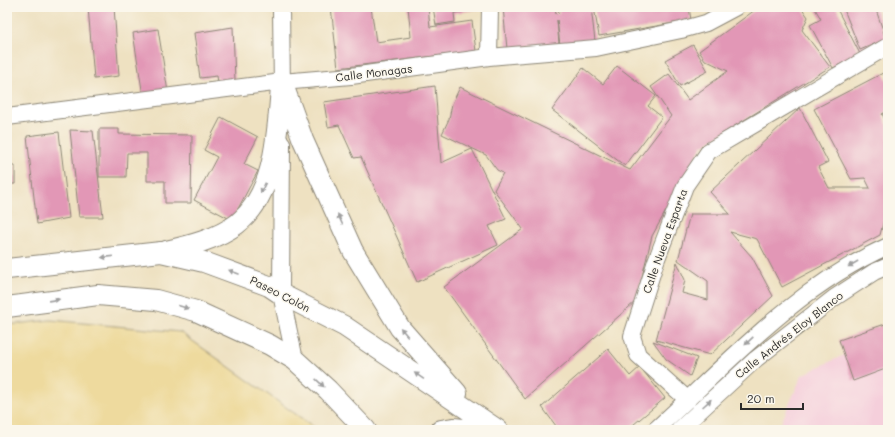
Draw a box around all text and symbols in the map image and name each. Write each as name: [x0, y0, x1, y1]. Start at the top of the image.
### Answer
street label: Calle Monagas: [335, 60, 413, 85]
one-way arrow: [260, 182, 266, 194]
street label: Calle Nueva Esparta: [639, 186, 690, 295]
one-way arrow: [337, 214, 343, 225]
one-way arrow: [101, 254, 113, 261]
one-way arrow: [847, 260, 859, 267]
one-way arrow: [227, 268, 239, 274]
street label: Paseo Colón: [248, 272, 313, 315]
street label: Calle Andrés Eloy Blanco: [732, 287, 846, 381]
one-way arrow: [48, 297, 60, 303]
one-way arrow: [177, 304, 189, 310]
one-way arrow: [400, 326, 409, 337]
one-way arrow: [744, 336, 754, 346]
one-way arrow: [414, 372, 425, 380]
one-way arrow: [315, 378, 324, 387]
scale bar: [741, 385, 803, 411]
text: 20 m: [747, 390, 775, 406]
one-way arrow: [702, 398, 712, 408]

